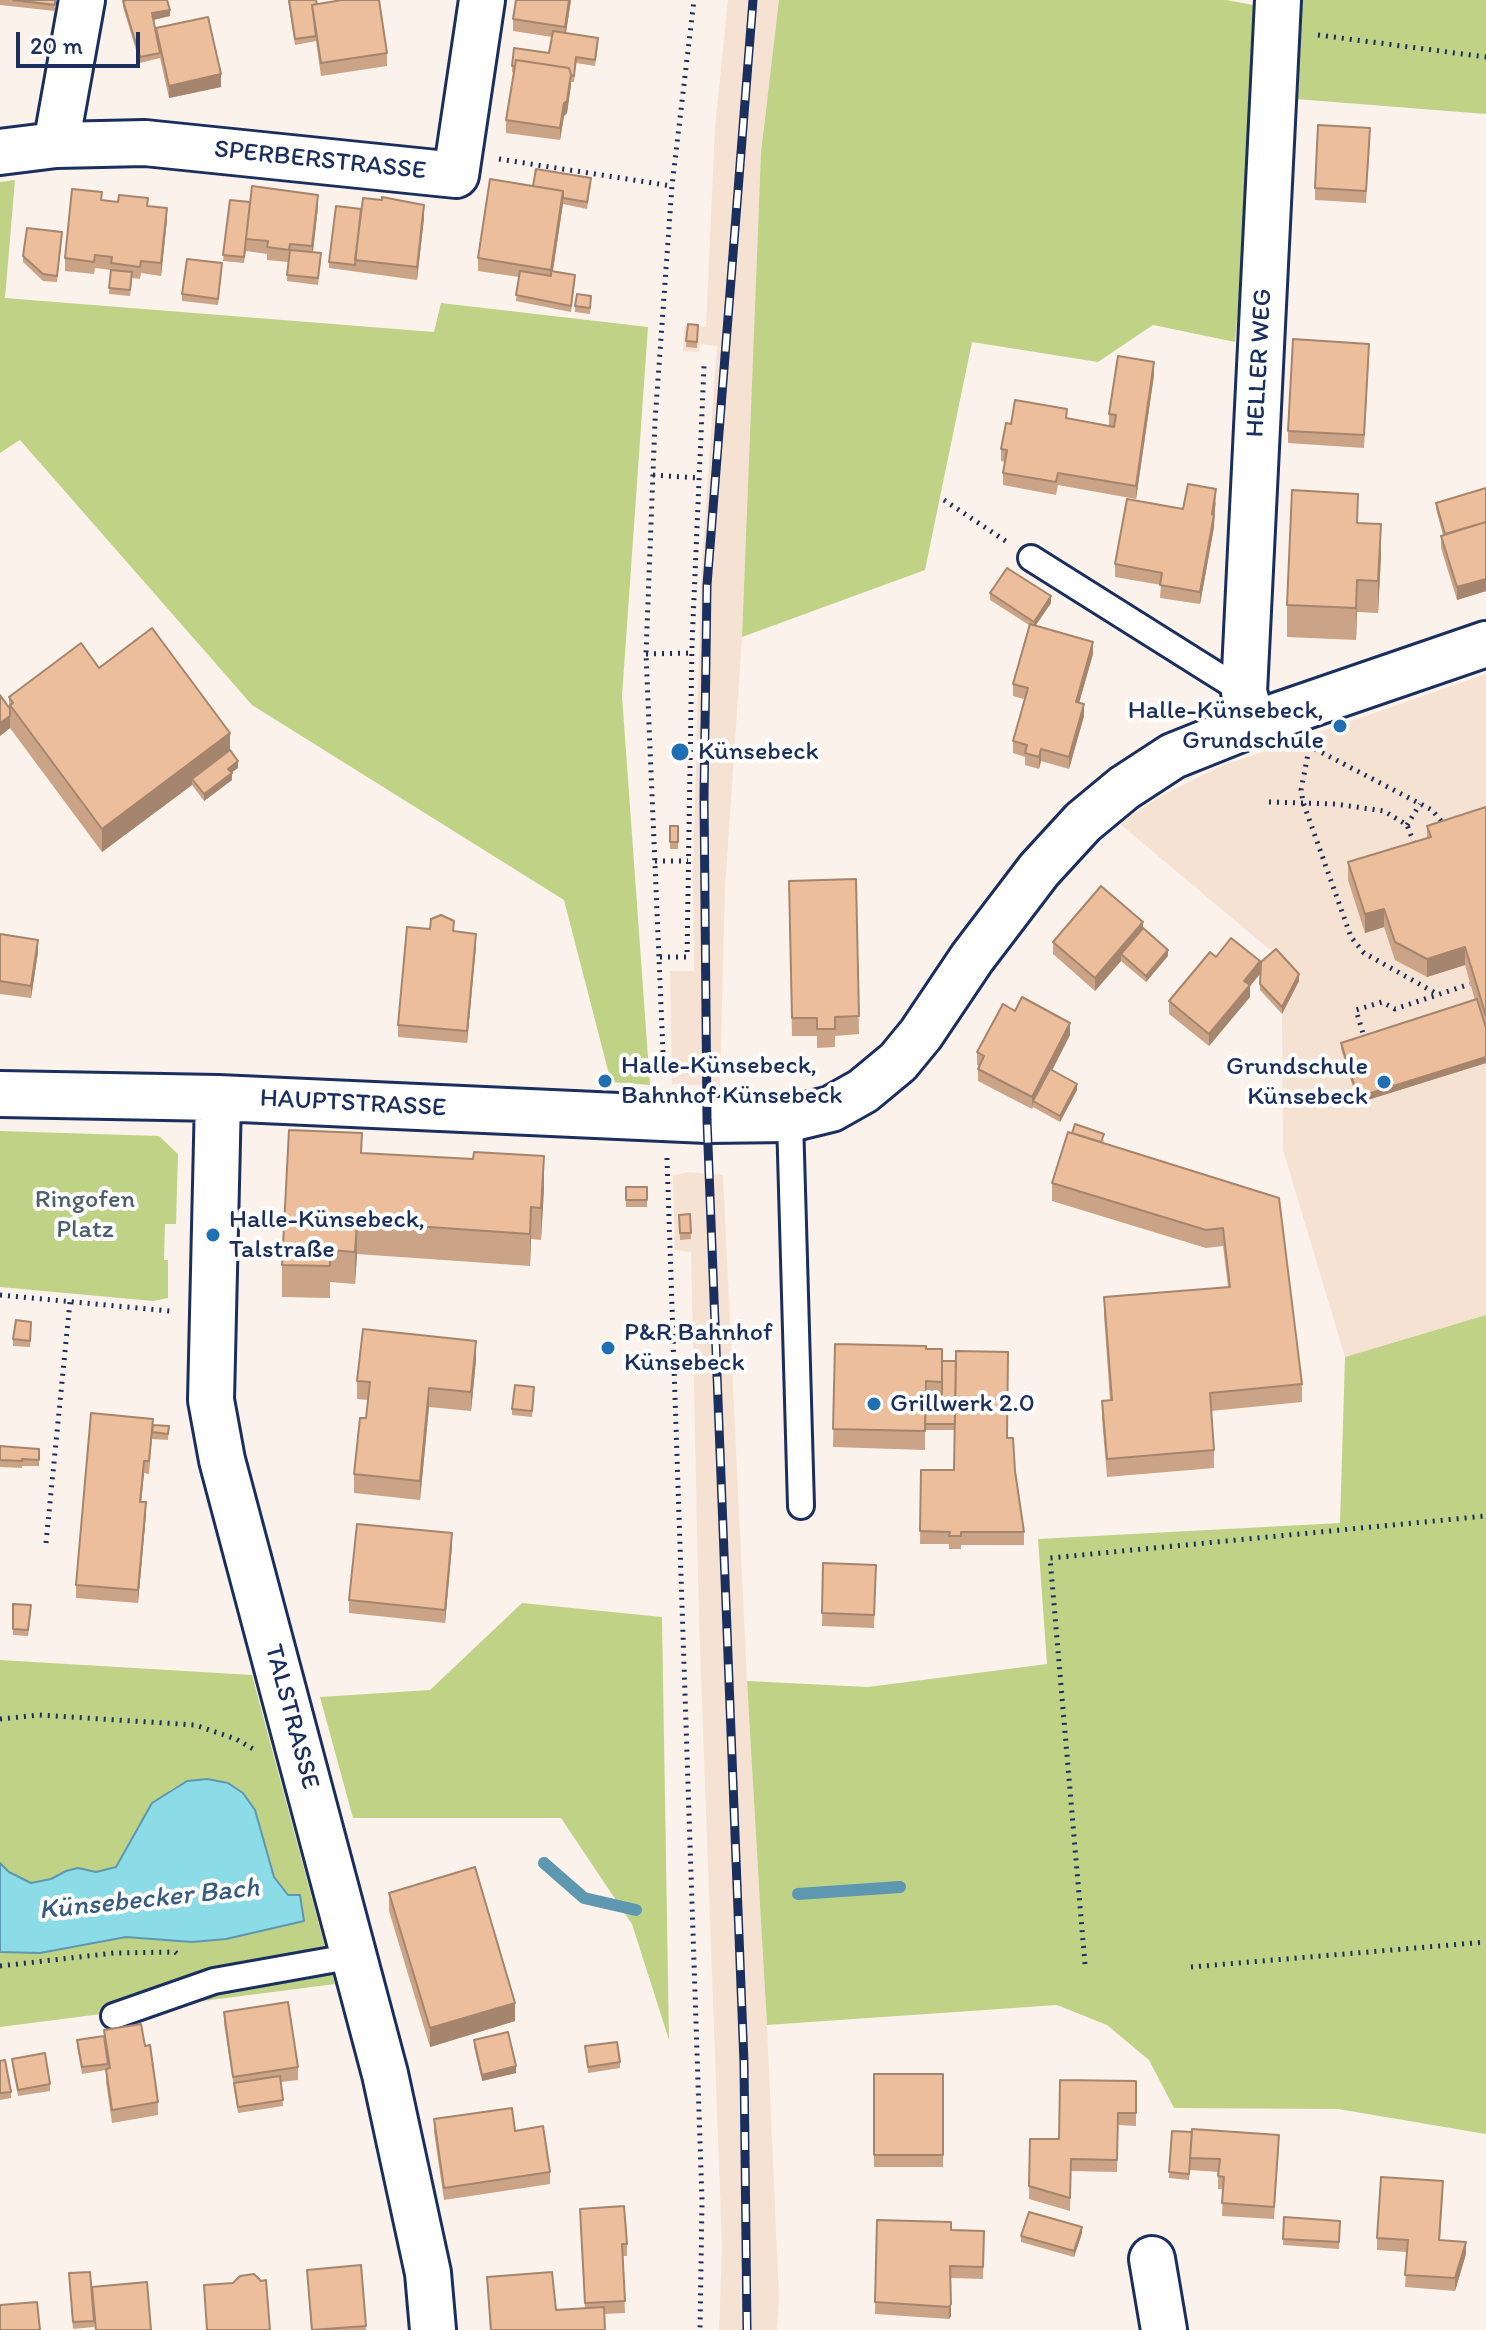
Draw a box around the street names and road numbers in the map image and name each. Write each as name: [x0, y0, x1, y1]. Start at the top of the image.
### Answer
street label: SPERBERSTRASSE: [213, 134, 427, 188]
street label: HELLER WEG: [1241, 288, 1279, 438]
street label: HAUPTSTRASSE: [259, 1084, 447, 1124]
street label: TALSTRASSE: [257, 1641, 325, 1793]

